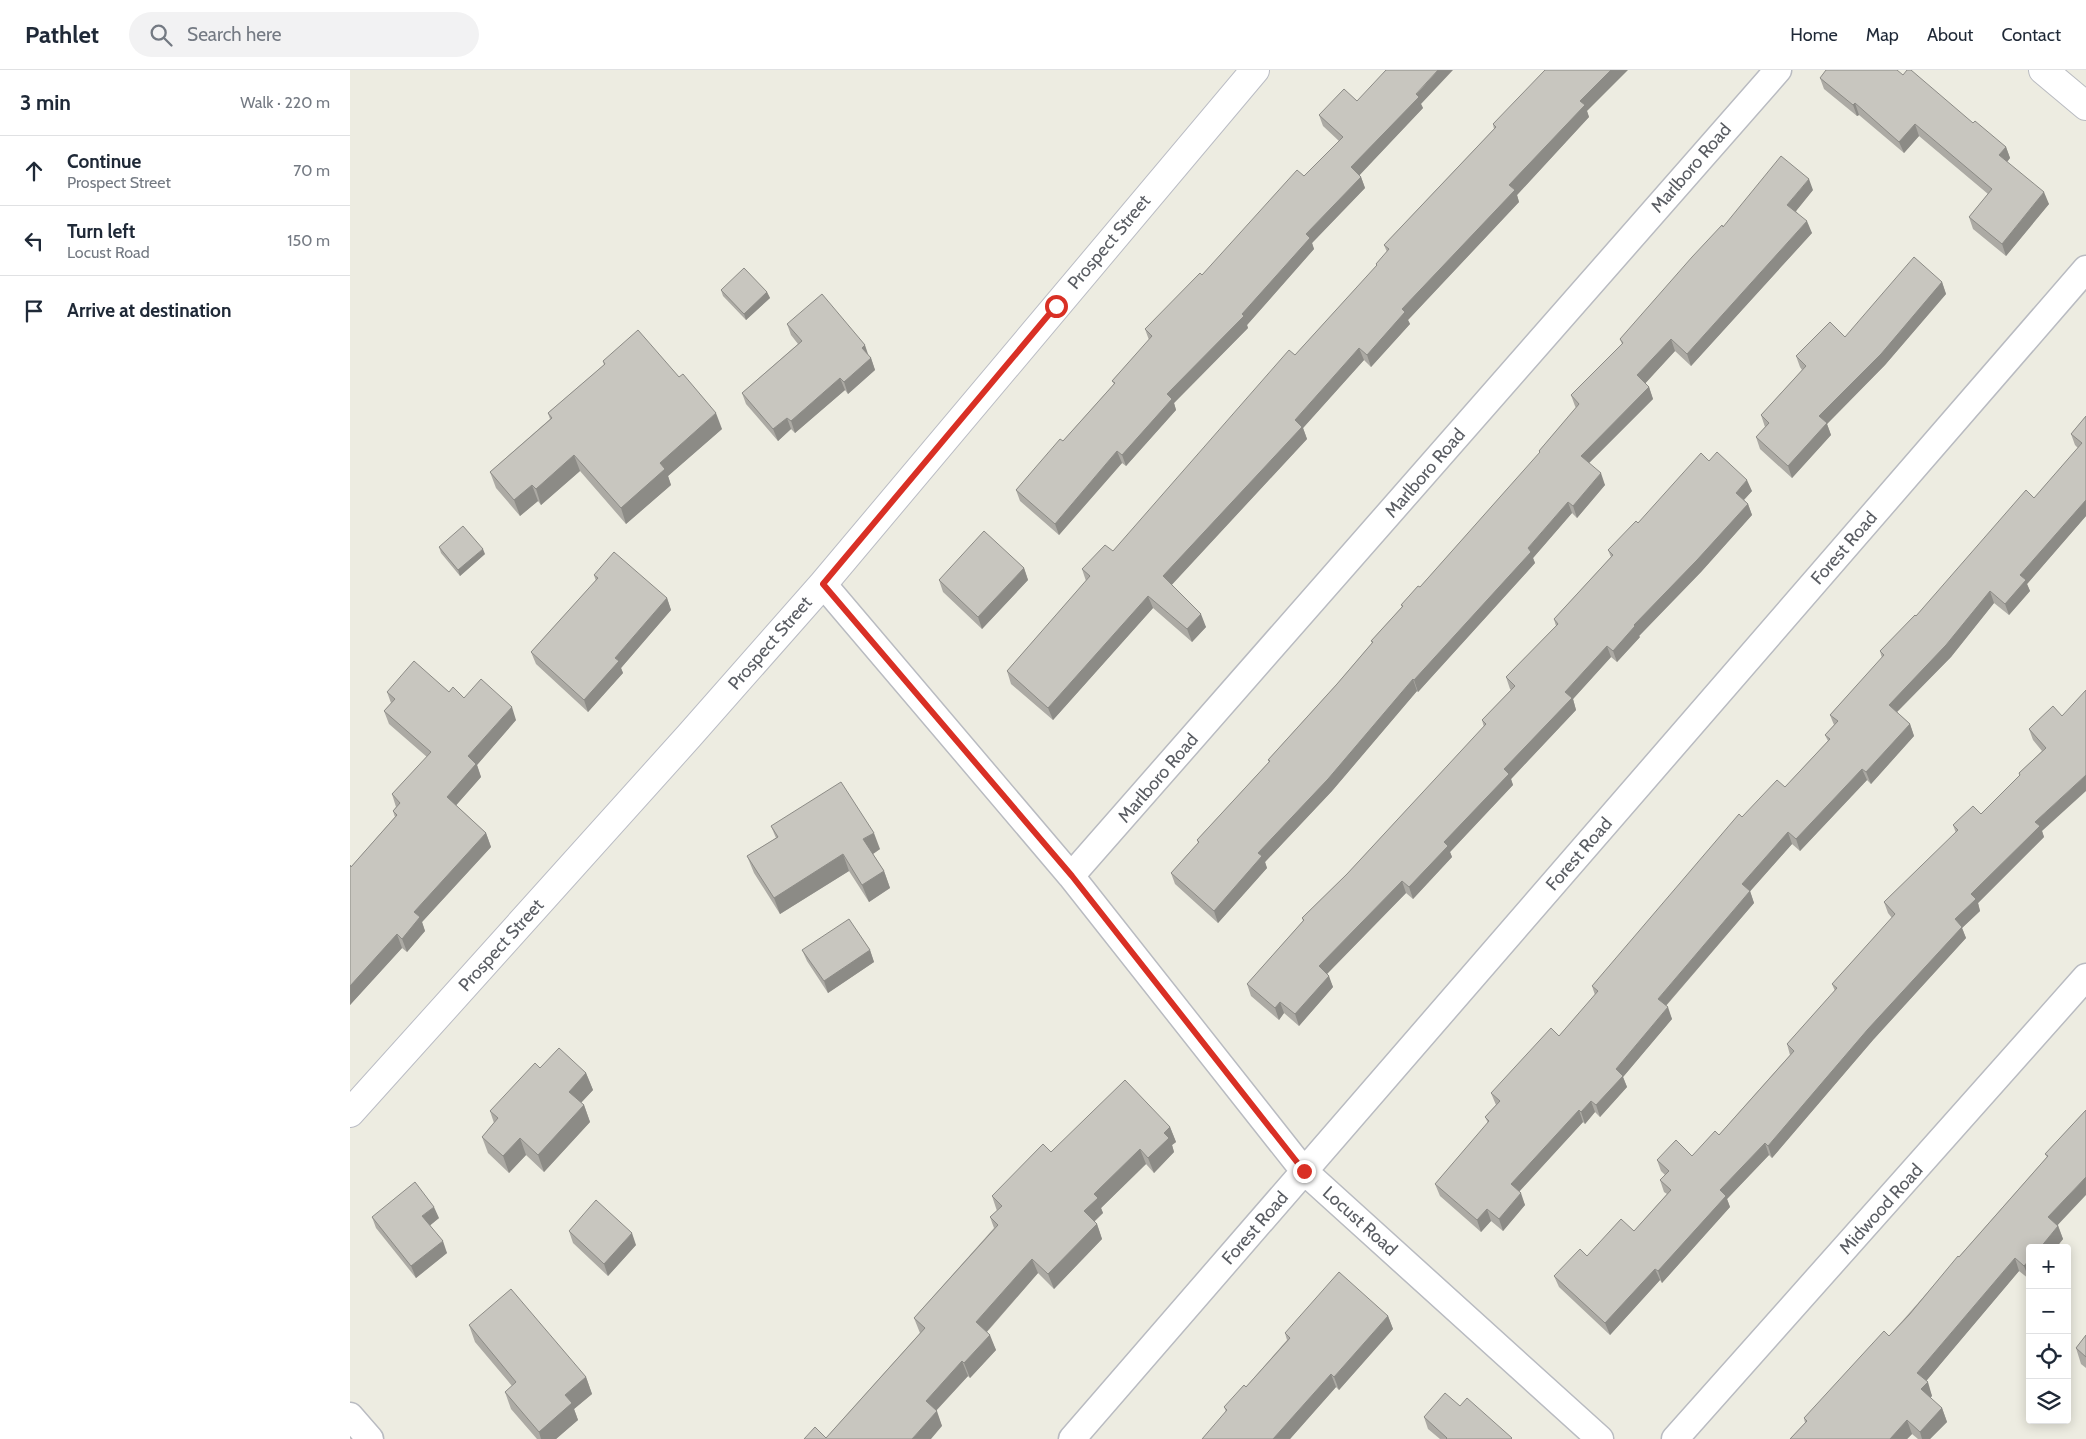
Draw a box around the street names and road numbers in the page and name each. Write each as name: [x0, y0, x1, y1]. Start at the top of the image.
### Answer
street label: Marlboro Road: [1646, 119, 1736, 217]
street label: Prospect Street: [1063, 190, 1155, 294]
street label: Marlboro Road: [1380, 424, 1470, 522]
street label: Forest Road: [1806, 507, 1882, 589]
street label: Prospect Street: [723, 592, 817, 694]
street label: Marlboro Road: [1113, 729, 1203, 827]
street label: Forest Road: [1541, 813, 1617, 895]
street label: Prospect Street: [454, 894, 548, 996]
street label: Midwood Road: [1835, 1159, 1927, 1259]
street label: Locust Road: [1318, 1182, 1402, 1260]
street label: Forest Road: [1217, 1187, 1293, 1269]

